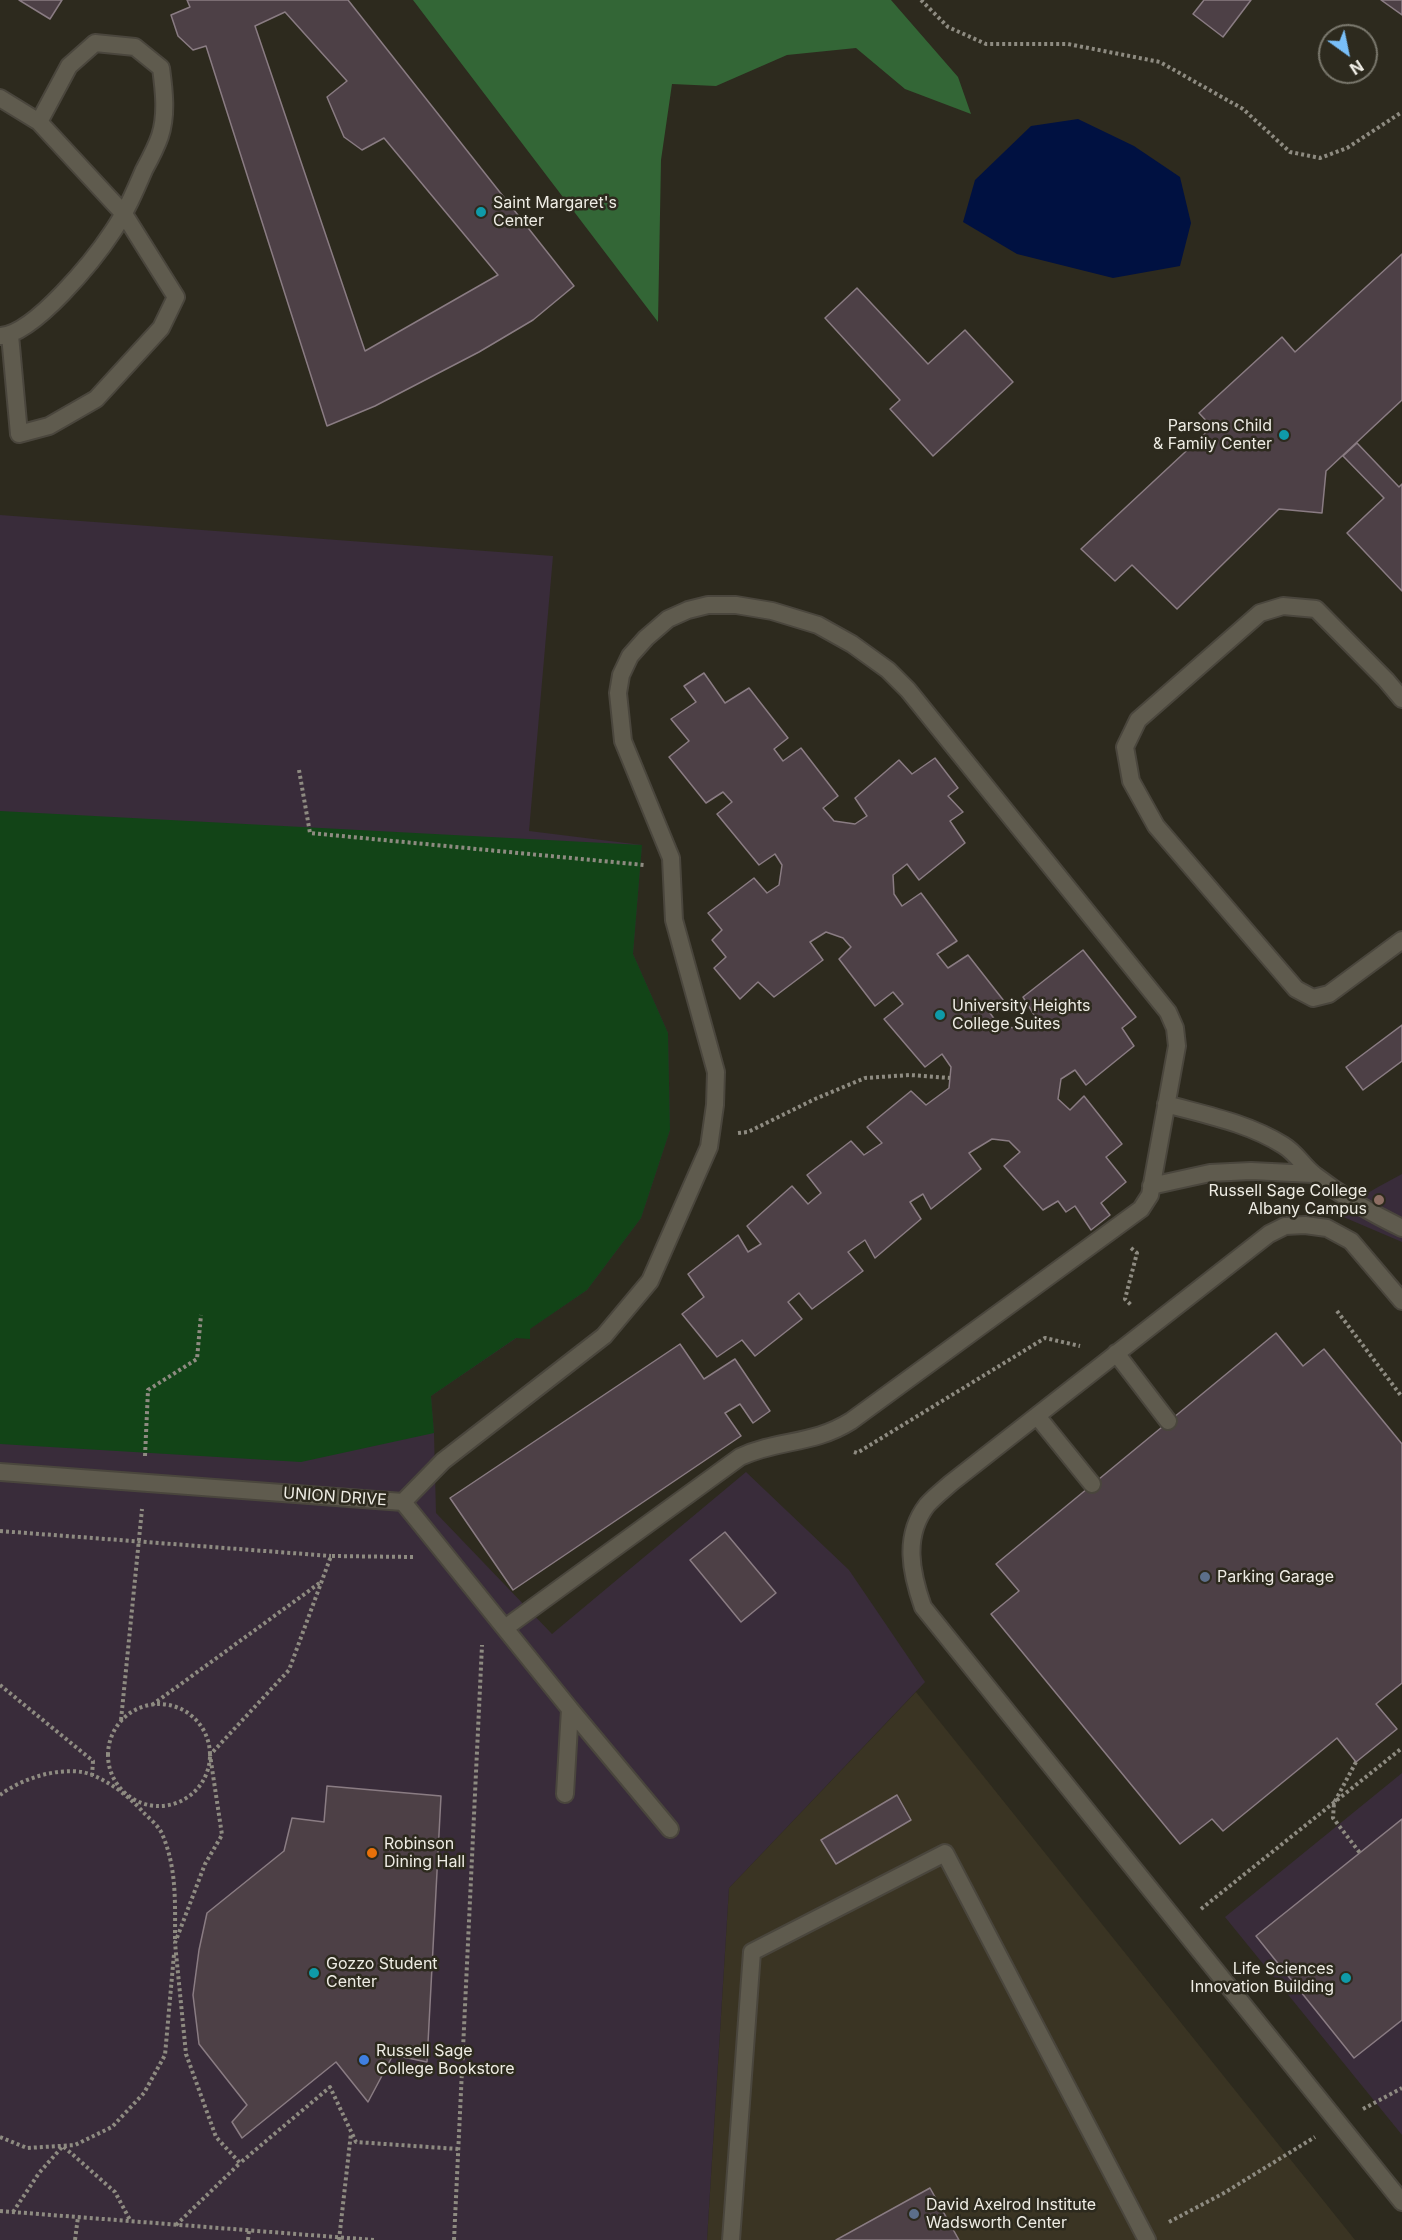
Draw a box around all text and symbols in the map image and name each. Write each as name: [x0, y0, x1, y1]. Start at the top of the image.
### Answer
north arrow: [1318, 24, 1378, 84]
text: N: [1346, 56, 1367, 79]
place label: Saint Margaret's Center: [493, 193, 617, 231]
marker: Saint Margaret's Center: [474, 205, 488, 219]
place label: Parsons Child & Family Center: [1153, 416, 1272, 454]
marker: Parsons Child & Family Center: [1277, 428, 1291, 442]
place label: University Heights College Suites: [952, 996, 1091, 1034]
marker: University Heights College Suites: [933, 1008, 947, 1022]
place label: Russell Sage College Albany Campus: [1208, 1181, 1367, 1219]
marker: Russell Sage College Albany Campus: [1372, 1193, 1386, 1207]
street label: UNION DRIVE: [283, 1484, 387, 1510]
place label: Parking Garage: [1217, 1567, 1334, 1587]
marker: Parking Garage: [1198, 1570, 1212, 1584]
place label: Robinson Dining Hall: [384, 1834, 465, 1872]
marker: Robinson Dining Hall: [365, 1846, 379, 1860]
place label: Gozzo Student Center: [326, 1954, 438, 1992]
place label: Life Sciences Innovation Building: [1190, 1959, 1334, 1997]
marker: Gozzo Student Center: [307, 1966, 321, 1980]
marker: Life Sciences Innovation Building: [1339, 1971, 1353, 1985]
place label: Russell Sage College Bookstore: [376, 2041, 515, 2079]
marker: Russell Sage College Bookstore: [357, 2053, 371, 2067]
place label: David Axelrod Institute Wadsworth Center: [926, 2195, 1096, 2233]
marker: David Axelrod Institute Wadsworth Center: [907, 2207, 921, 2221]

